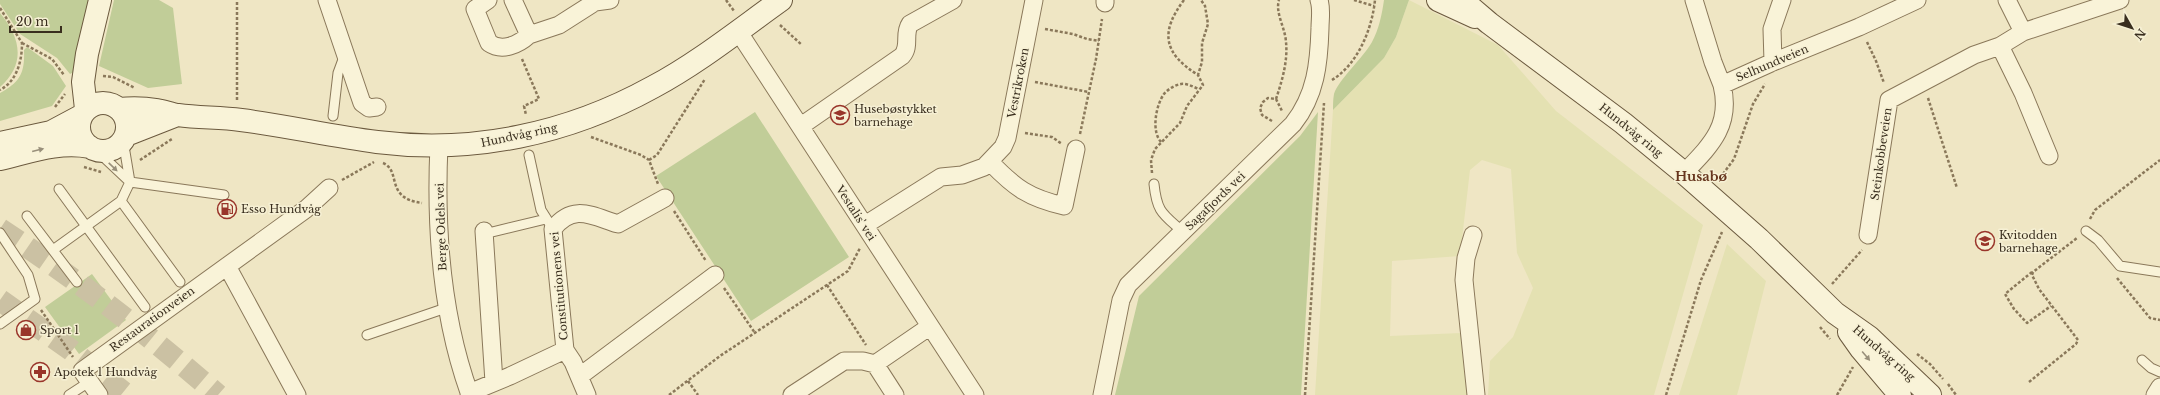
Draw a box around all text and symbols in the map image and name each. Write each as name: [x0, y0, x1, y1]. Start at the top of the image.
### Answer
scale bar: [10, 8, 61, 34]
north arrow: [2112, 8, 2152, 48]
text: 20 m: [16, 14, 48, 29]
text: N: [2131, 26, 2148, 43]
street label: Selhundveien: [1734, 41, 1811, 85]
street label: Vestrikroken: [1004, 46, 1032, 120]
street label: Hundvåg ring: [1596, 100, 1666, 160]
place label: Husebøstykket barnehage: [853, 102, 938, 129]
school or university icon: Husebøstykket barnehage: [829, 104, 851, 126]
street label: Steinkobbeveien: [1868, 106, 1894, 201]
street label: Hundvåg ring: [480, 120, 559, 150]
one-way arrow: [32, 147, 44, 153]
one-way arrow: [108, 162, 118, 172]
district label: Husabø: [1675, 168, 1727, 185]
street label: Sagafjords vei: [1182, 169, 1248, 233]
street label: Vestalis' vei: [832, 182, 879, 243]
street label: Berge Odels vei: [432, 183, 450, 271]
fuel station icon: Esso Hundvåg: [216, 198, 238, 220]
place label: Esso Hundvåg: [241, 202, 321, 216]
place label: Kvitodden barnehage: [1998, 228, 2058, 255]
school or university icon: Kvitodden barnehage: [1974, 230, 1996, 252]
street label: Constitutionens vei: [547, 231, 571, 341]
street label: Restaurationveien: [107, 283, 198, 355]
shop icon: Sport 1: [15, 319, 37, 341]
street label: Hundvåg ring: [1850, 322, 1918, 384]
place label: Sport 1: [40, 323, 79, 337]
one-way arrow: [1862, 350, 1871, 361]
pharmacy icon: Apotek 1 Hundvåg: [29, 361, 51, 383]
place label: Apotek 1 Hundvåg: [53, 365, 157, 379]

